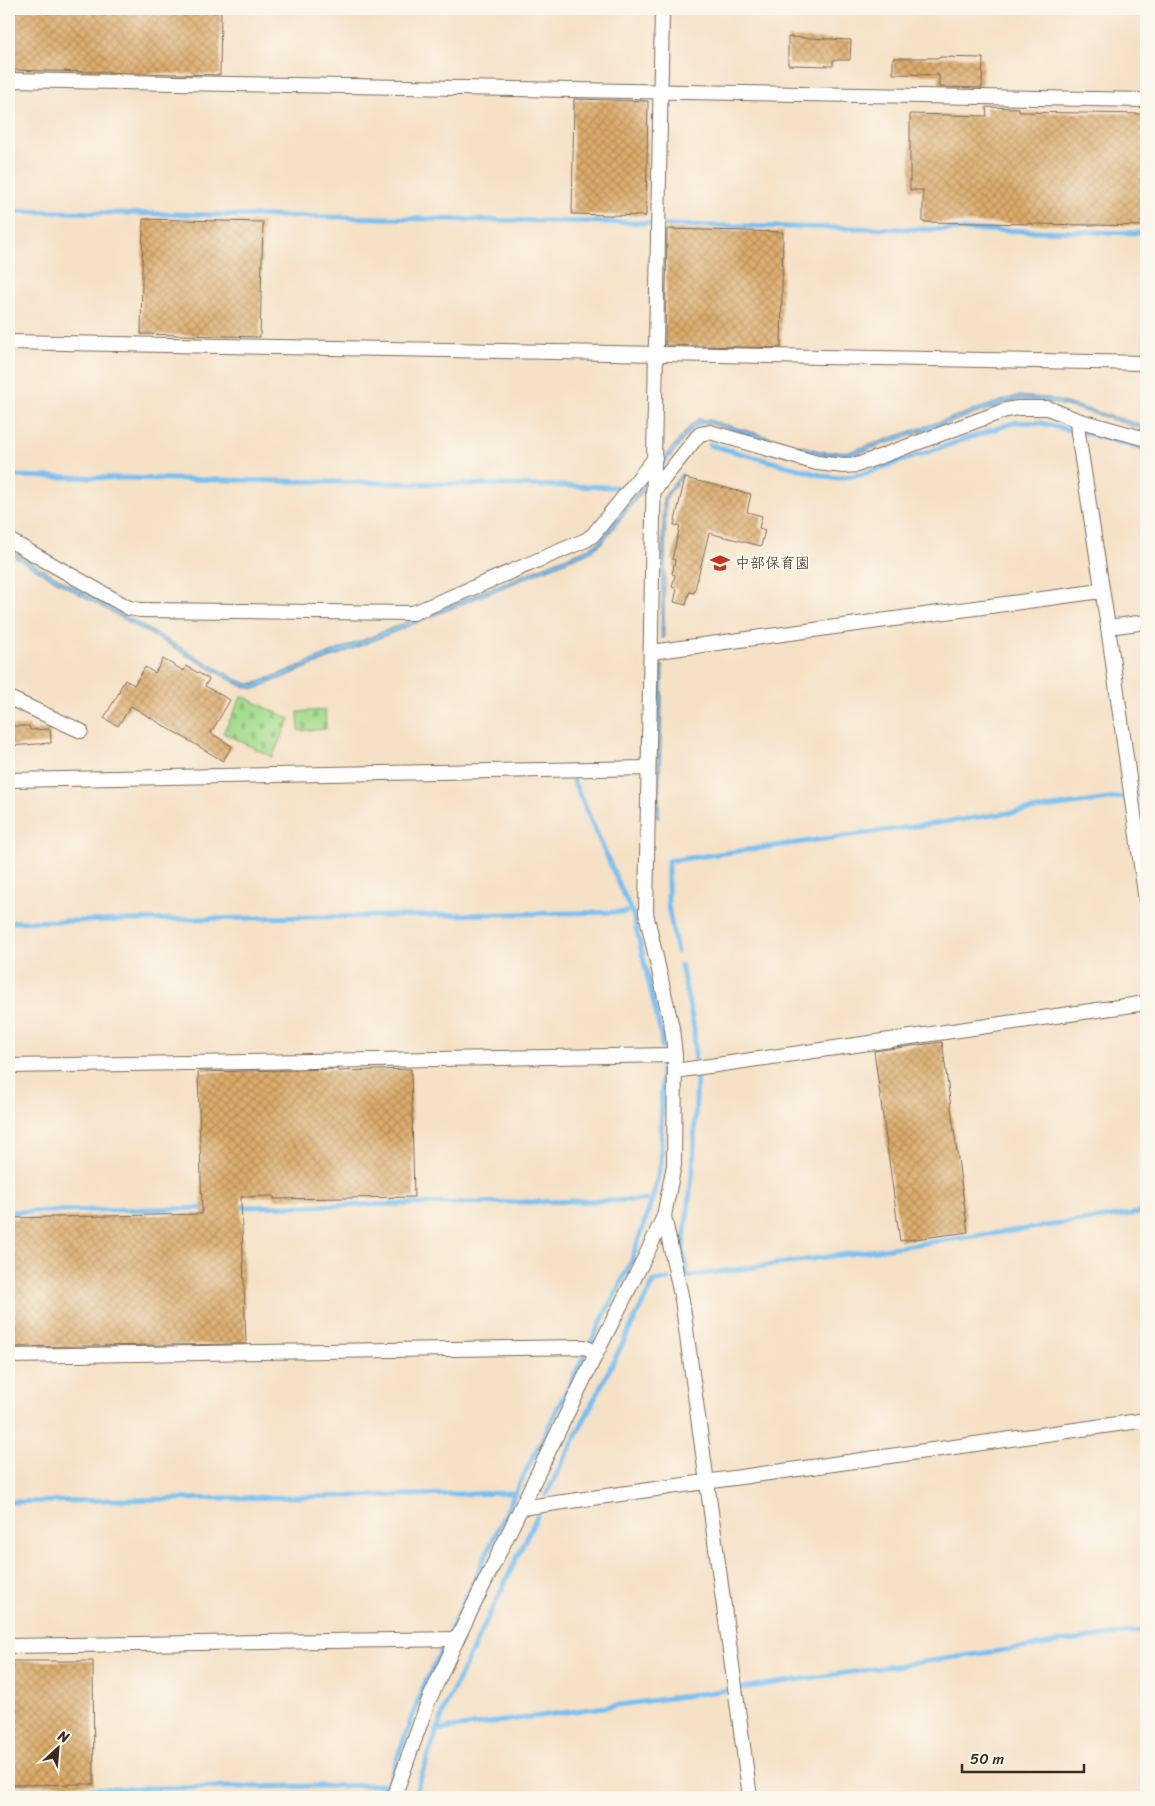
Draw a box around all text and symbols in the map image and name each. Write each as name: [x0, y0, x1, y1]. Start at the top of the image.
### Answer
place label: 中部保育園: [735, 550, 810, 576]
school or university icon: 中部保育園: [709, 552, 731, 574]
text: N: [53, 1723, 74, 1750]
north arrow: [32, 1724, 82, 1774]
scale bar: [962, 1741, 1085, 1773]
text: 50 m: [970, 1746, 1005, 1772]

